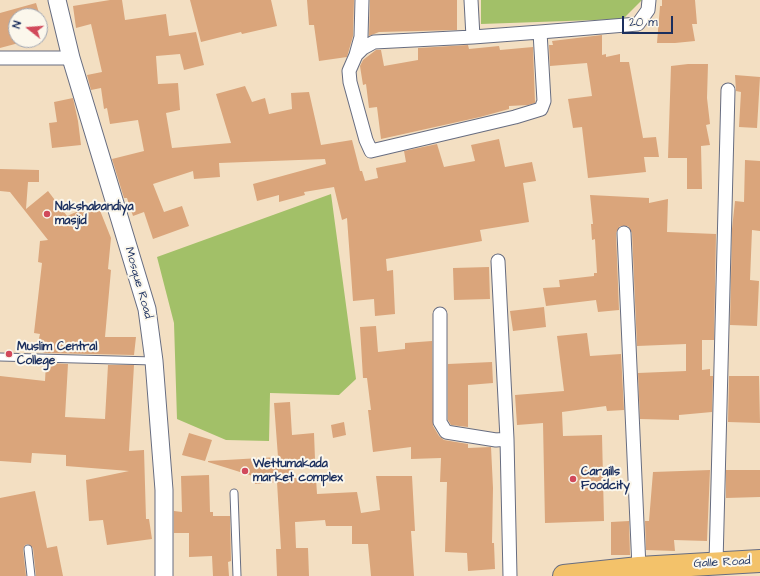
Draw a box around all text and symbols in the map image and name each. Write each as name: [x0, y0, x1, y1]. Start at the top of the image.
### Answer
north arrow: [8, 8, 48, 48]
scale bar: [624, 8, 675, 34]
text: 20 m: [629, 14, 658, 31]
text: N: [9, 19, 25, 30]
place label: Nakshabandiya masjid: [55, 200, 134, 228]
marker: Nakshabandiya masjid: [42, 209, 52, 219]
street label: Mosque Road: [121, 246, 155, 320]
place label: Muslim Central College: [17, 340, 97, 368]
marker: Muslim Central College: [4, 349, 14, 359]
place label: Wettumakada market complex: [253, 457, 343, 485]
place label: Cargills Foodcity: [581, 465, 630, 493]
marker: Wettumakada market complex: [240, 466, 250, 476]
marker: Cargills Foodcity: [568, 474, 578, 484]
street label: Galle Road: [693, 554, 751, 572]

